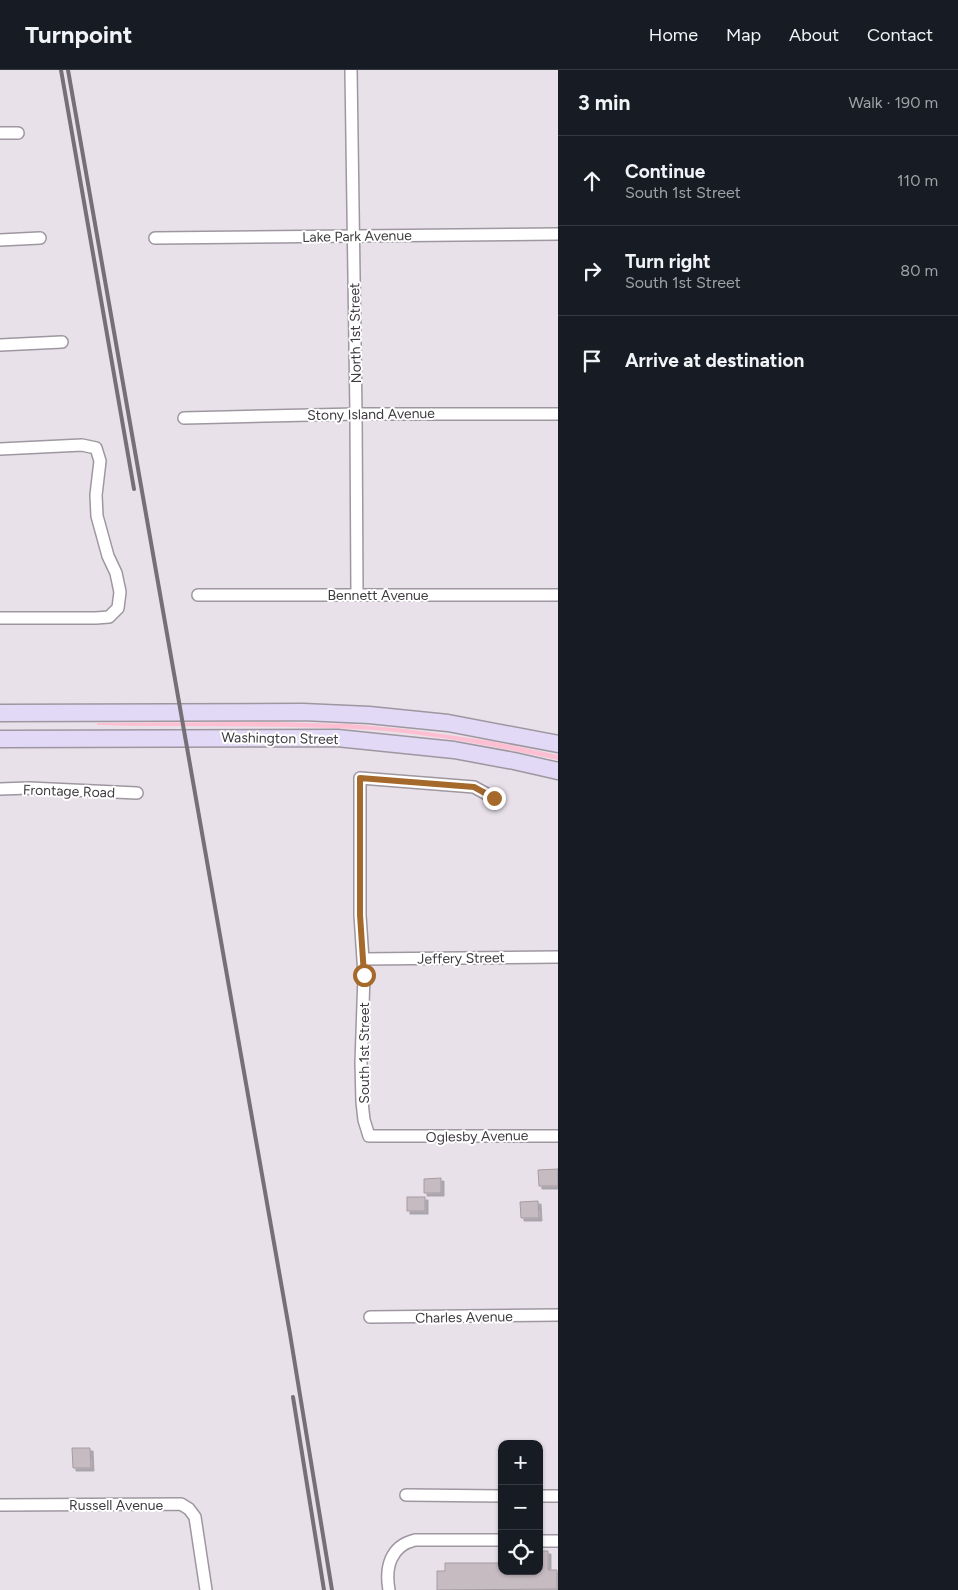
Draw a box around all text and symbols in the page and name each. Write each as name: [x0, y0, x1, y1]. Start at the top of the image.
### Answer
text: Turnpoint: [25, 20, 132, 49]
text: Home: [649, 24, 698, 46]
text: Map: [726, 24, 761, 46]
text: About: [789, 24, 839, 46]
text: Contact: [867, 24, 933, 46]
text: 3 min: [578, 90, 630, 115]
text: Walk · 190 m: [848, 93, 938, 112]
text: Continue: [625, 160, 705, 183]
icon: ahead: [578, 167, 606, 195]
text: 110 m: [897, 171, 938, 190]
text: South 1st Street: [625, 183, 741, 202]
street label: Lake Park Avenue: [302, 227, 412, 246]
text: Turn right: [625, 250, 711, 273]
icon: right: [578, 257, 606, 285]
text: 80 m: [900, 261, 938, 280]
text: South 1st Street: [625, 273, 741, 292]
street label: North 1st Street: [346, 283, 365, 383]
icon: arrive: [578, 347, 606, 375]
text: Arrive at destination: [625, 349, 804, 372]
street label: Stony Island Avenue: [307, 405, 435, 424]
street label: Bennett Avenue: [328, 587, 429, 604]
street label: Washington Street: [221, 729, 339, 748]
street label: Frontage Road: [23, 781, 115, 802]
route end: [483, 787, 506, 810]
street label: Jeffery Street: [417, 949, 505, 968]
route start: [353, 964, 376, 987]
street label: South 1st Street: [356, 1002, 373, 1104]
street label: Oglesby Avenue: [426, 1127, 529, 1146]
street label: Charles Avenue: [415, 1308, 513, 1327]
map controls: [498, 1440, 543, 1575]
button: +: [498, 1440, 543, 1485]
button: −: [498, 1485, 543, 1530]
street label: Russell Avenue: [69, 1497, 163, 1514]
button: locate: [498, 1530, 543, 1575]

